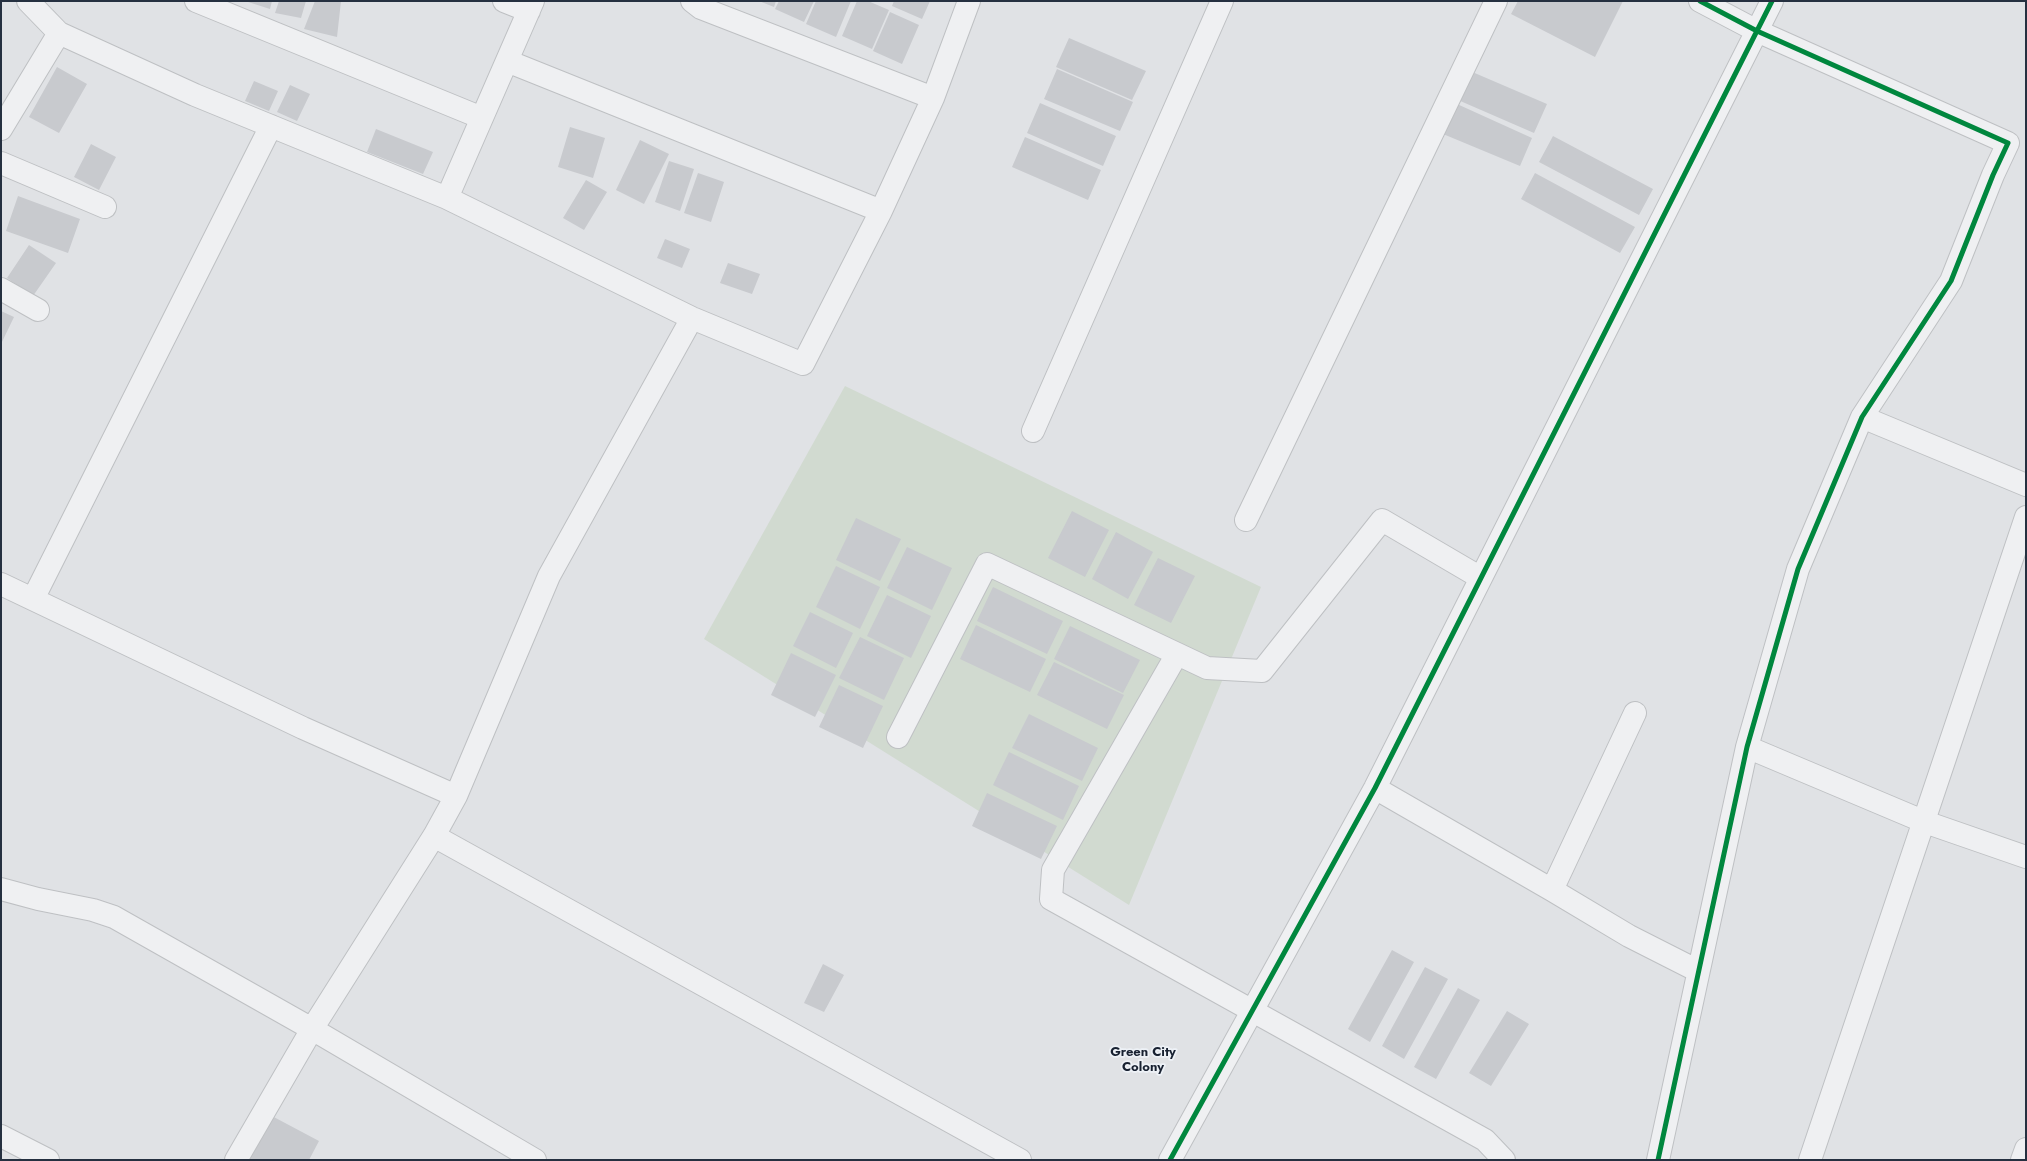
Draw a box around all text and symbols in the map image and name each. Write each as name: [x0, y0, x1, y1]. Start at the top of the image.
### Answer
district label: Green City Colony: [1110, 1045, 1176, 1076]

